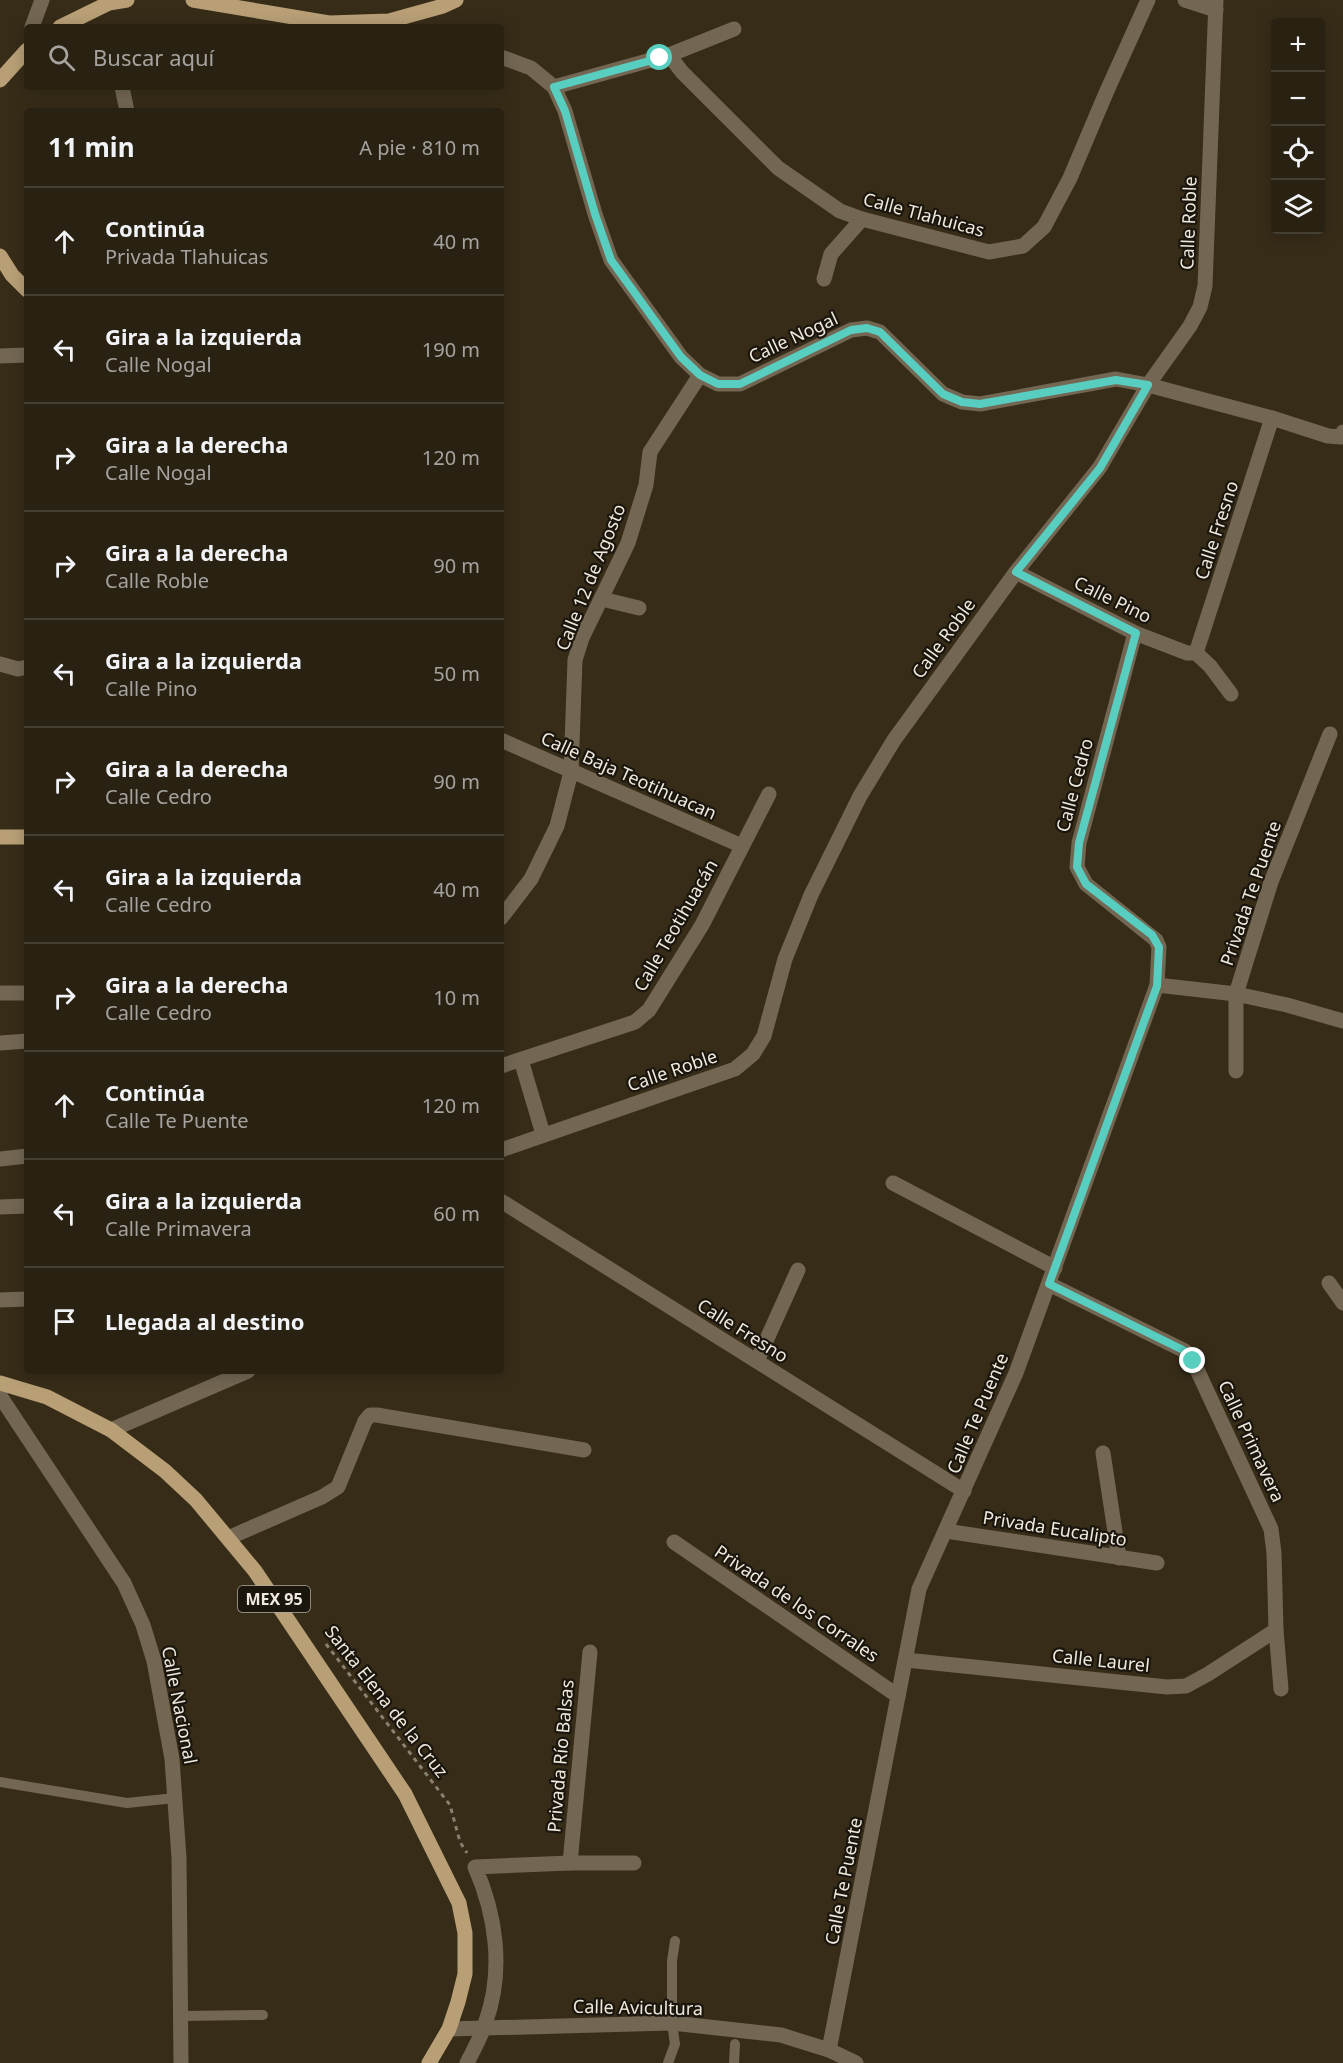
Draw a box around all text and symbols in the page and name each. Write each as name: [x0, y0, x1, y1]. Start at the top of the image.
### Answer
map controls: [1271, 18, 1325, 234]
button: +: [1271, 18, 1325, 72]
search box: [24, 24, 504, 90]
icon: search: [45, 41, 78, 74]
text: Buscar aquí: [93, 42, 214, 72]
route start: [646, 44, 672, 70]
button: −: [1271, 72, 1325, 126]
button: locate: [1271, 126, 1325, 180]
text: 11 min: [48, 129, 135, 165]
text: A pie · 810 m: [359, 134, 480, 161]
street label: Calle Roble: [1174, 176, 1202, 270]
button: layers: [1271, 180, 1325, 234]
street label: Calle Tlahuicas: [861, 186, 987, 242]
text: Continúa: [105, 213, 205, 243]
icon: ahead: [48, 225, 81, 258]
text: 40 m: [433, 228, 480, 255]
text: Privada Tlahuicas: [105, 243, 268, 270]
street label: Calle Nogal: [744, 306, 842, 368]
text: Gira a la izquierda: [105, 321, 302, 351]
icon: left: [48, 333, 81, 366]
text: 190 m: [422, 336, 480, 363]
text: Calle Nogal: [105, 351, 212, 378]
text: Gira a la derecha: [105, 429, 289, 459]
icon: right: [48, 441, 81, 474]
text: 120 m: [422, 444, 480, 471]
text: Calle Nogal: [105, 459, 212, 486]
street label: Calle Fresno: [1189, 477, 1243, 583]
street label: Calle 12 de Agosto: [550, 500, 630, 654]
text: Gira a la derecha: [105, 537, 289, 567]
icon: right: [48, 549, 81, 582]
text: 90 m: [433, 552, 480, 579]
text: Calle Roble: [105, 567, 209, 594]
street label: Calle Pino: [1070, 570, 1156, 628]
street label: Calle Roble: [906, 593, 980, 683]
text: Gira a la izquierda: [105, 645, 302, 675]
icon: left: [48, 657, 81, 690]
text: 50 m: [433, 660, 480, 687]
text: Calle Pino: [105, 675, 197, 702]
street label: Calle Baja Teotihuacan: [537, 725, 721, 825]
street label: Calle Cedro: [1050, 735, 1098, 835]
text: Gira a la derecha: [105, 753, 289, 783]
icon: right: [48, 765, 81, 798]
text: 90 m: [433, 768, 480, 795]
text: Calle Cedro: [105, 783, 212, 810]
street label: Privada Te Puente: [1214, 817, 1286, 969]
street label: Calle Teotihuacán: [627, 855, 723, 995]
text: Gira a la izquierda: [105, 861, 302, 891]
icon: left: [48, 873, 81, 906]
text: 40 m: [433, 876, 480, 903]
text: Calle Cedro: [105, 891, 212, 918]
text: Gira a la derecha: [105, 969, 289, 999]
icon: right: [48, 981, 81, 1014]
text: 10 m: [433, 984, 480, 1011]
text: Calle Cedro: [105, 999, 212, 1026]
street label: Calle Roble: [624, 1043, 720, 1097]
text: Continúa: [105, 1077, 205, 1107]
icon: ahead: [48, 1089, 81, 1122]
text: 120 m: [422, 1092, 480, 1119]
text: Calle Te Puente: [105, 1107, 248, 1134]
text: Gira a la izquierda: [105, 1185, 302, 1215]
icon: left: [48, 1197, 81, 1230]
text: 60 m: [433, 1200, 480, 1227]
text: Calle Primavera: [105, 1215, 252, 1242]
street label: Calle Fresno: [693, 1293, 793, 1367]
icon: arrive: [48, 1305, 81, 1338]
text: Llegada al destino: [105, 1306, 305, 1336]
route end: [1179, 1347, 1205, 1373]
street label: Calle Te Puente: [941, 1349, 1013, 1477]
street label: Calle Primavera: [1213, 1376, 1291, 1506]
street label: Privada Eucalipto: [981, 1505, 1129, 1551]
street label: Privada de los Corrales: [710, 1539, 884, 1667]
road number: MEX 95: [238, 1586, 310, 1612]
street label: Santa Elena de la Cruz: [320, 1620, 454, 1782]
street label: Calle Laurel: [1051, 1643, 1151, 1677]
street label: Calle Nacional: [157, 1644, 203, 1766]
street label: Privada Río Balsas: [541, 1679, 579, 1833]
street label: Calle Te Puente: [819, 1815, 867, 1947]
street label: Calle Avicultura: [573, 1994, 703, 2020]

